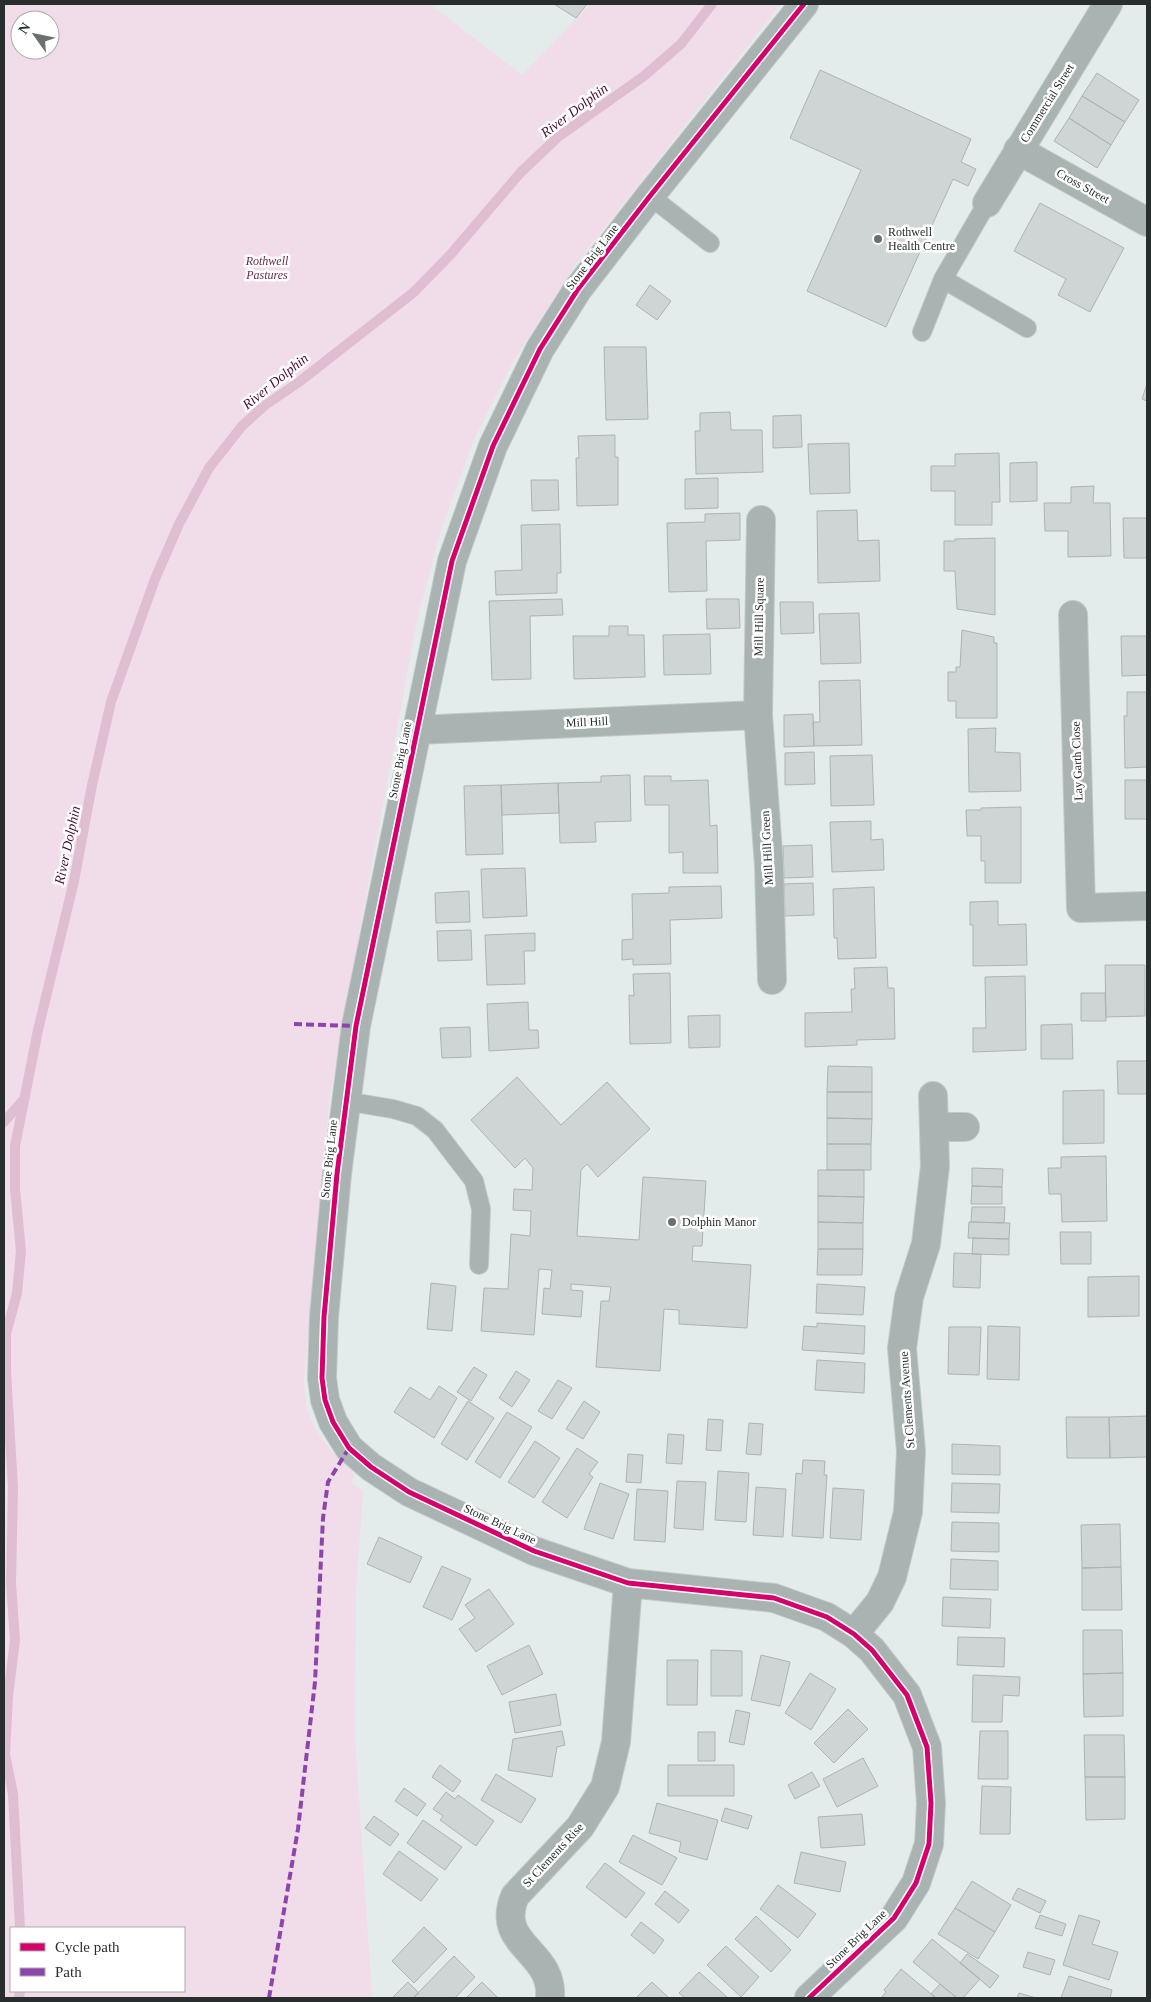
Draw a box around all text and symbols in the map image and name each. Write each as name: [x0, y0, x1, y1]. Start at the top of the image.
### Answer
north arrow: [10, 10, 60, 60]
text: N: [15, 20, 34, 37]
street label: Commercial Street: [1017, 60, 1077, 145]
water label: River Dolphin: [537, 80, 611, 141]
street label: Cross Street: [1054, 166, 1112, 207]
street label: Stone Brig Lane: [563, 221, 621, 293]
place label: Rothwell Health Centre: [888, 225, 955, 253]
marker: Rothwell Health Centre: [872, 233, 884, 245]
park label: Rothwell Pastures: [245, 254, 289, 282]
water label: River Dolphin: [239, 350, 311, 413]
street label: Mill Hill Square: [751, 578, 767, 656]
street label: Mill Hill: [565, 714, 609, 730]
street label: Stone Brig Lane: [386, 720, 414, 800]
street label: Lay Garth Close: [1069, 721, 1085, 801]
water label: River Dolphin: [52, 805, 83, 887]
street label: Mill Hill Green: [758, 810, 776, 886]
street label: Stone Brig Lane: [318, 1119, 340, 1199]
place label: Dolphin Manor: [682, 1215, 756, 1229]
marker: Dolphin Manor: [666, 1216, 678, 1228]
street label: St Clements Avenue: [897, 1351, 917, 1449]
street label: Stone Brig Lane: [461, 1501, 539, 1547]
street label: St Clements Rise: [520, 1820, 586, 1890]
street label: Stone Brig Lane: [823, 1907, 889, 1971]
legend: [10, 1927, 185, 1992]
text: Cycle path: [55, 1939, 120, 1955]
text: Path: [55, 1964, 82, 1980]

